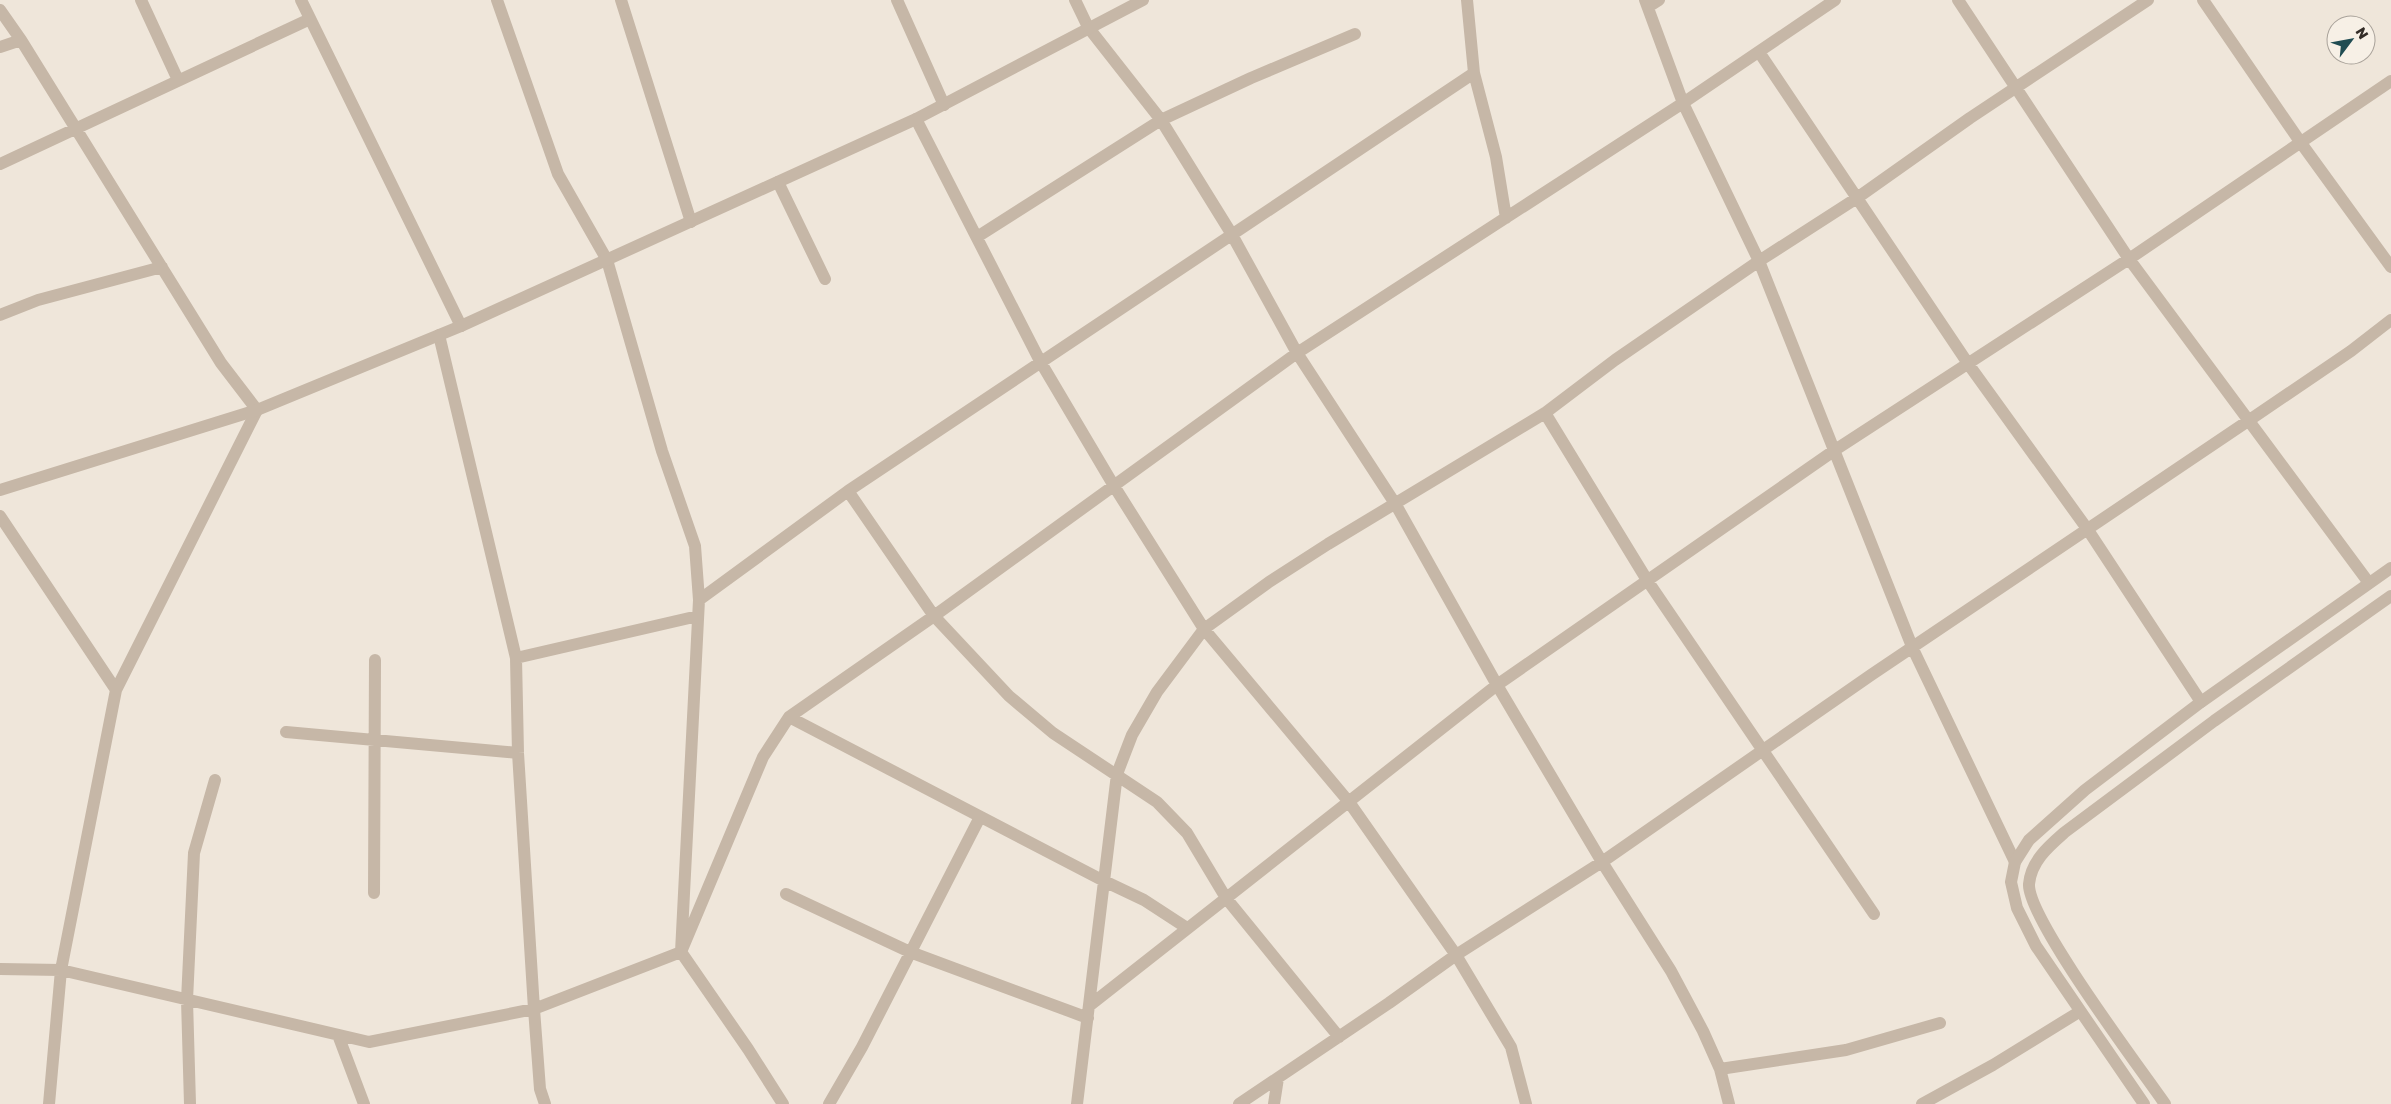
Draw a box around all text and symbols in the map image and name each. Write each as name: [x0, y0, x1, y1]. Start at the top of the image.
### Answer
north arrow: [2326, 15, 2376, 65]
text: N: [2352, 24, 2372, 42]

